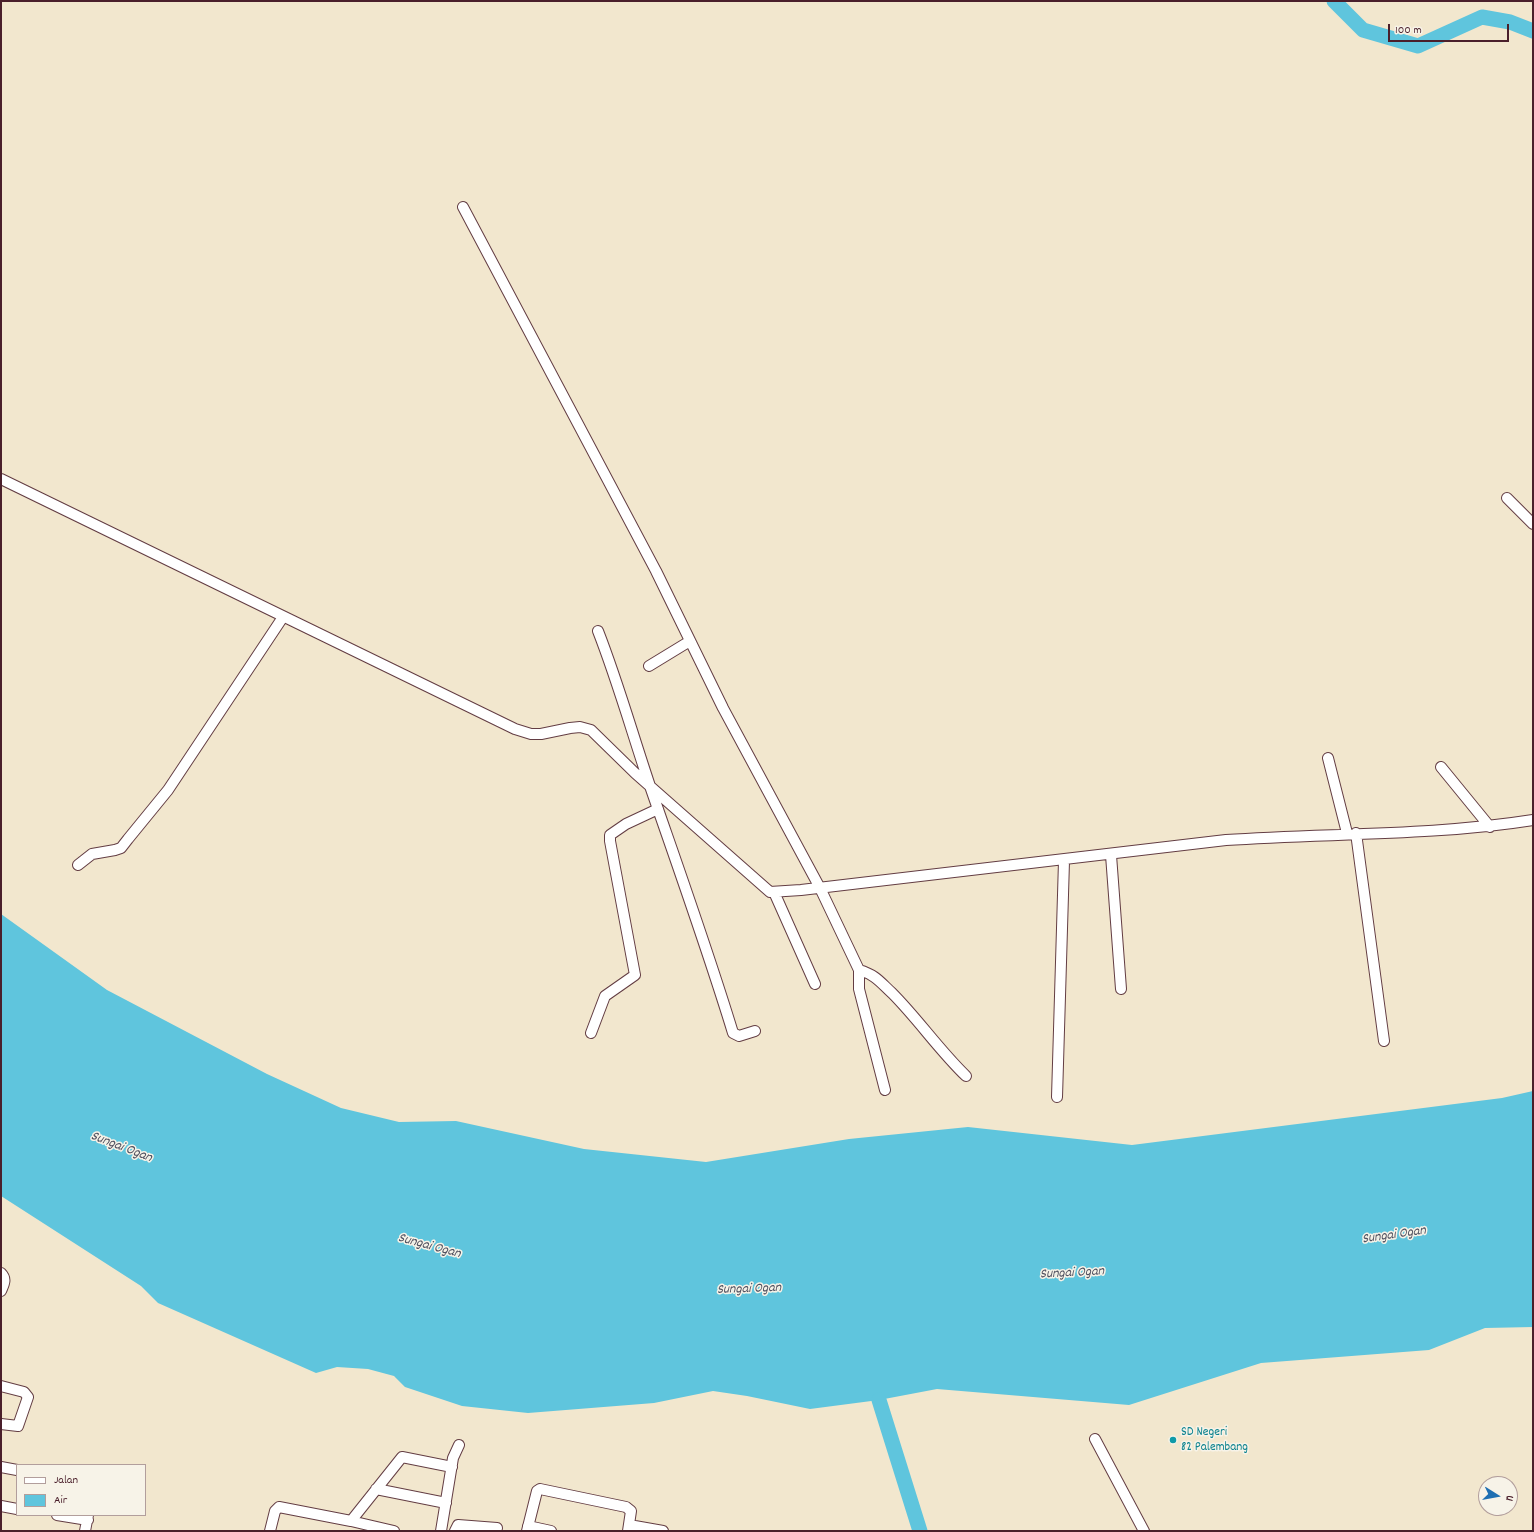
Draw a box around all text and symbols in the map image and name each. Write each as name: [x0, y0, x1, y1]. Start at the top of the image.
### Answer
scale bar: [1390, 16, 1511, 42]
text: 100 m: [1395, 22, 1422, 39]
water label: Sungai Ogan: [88, 1129, 154, 1167]
water label: Sungai Ogan: [1361, 1223, 1427, 1249]
water label: Sungai Ogan: [396, 1231, 462, 1263]
water label: Sungai Ogan: [1039, 1264, 1105, 1284]
water label: Sungai Ogan: [717, 1280, 781, 1300]
place label: SD Negeri 82 Palembang: [1181, 1425, 1248, 1456]
marker: SD Negeri 82 Palembang: [1168, 1435, 1178, 1445]
legend: [16, 1464, 146, 1516]
text: Jalan: [54, 1472, 78, 1489]
north arrow: [1478, 1476, 1518, 1516]
text: Air: [54, 1492, 67, 1509]
text: U: [1500, 1494, 1517, 1502]

